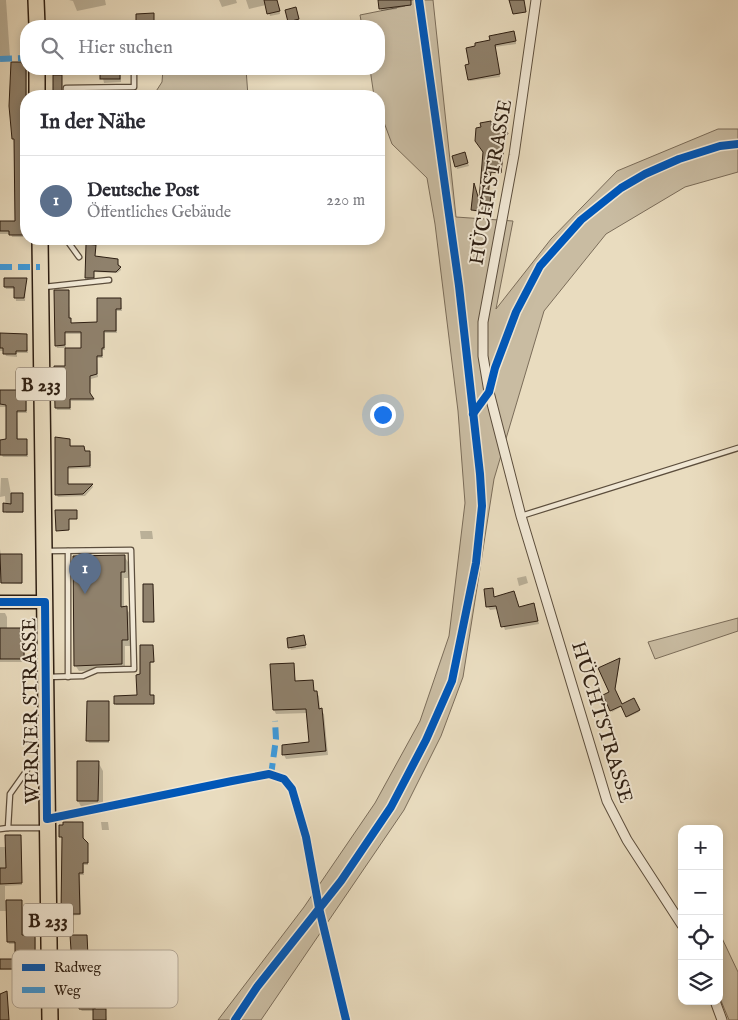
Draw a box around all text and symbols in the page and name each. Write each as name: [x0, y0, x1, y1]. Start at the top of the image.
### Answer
search box: [20, 20, 385, 75]
icon: search: [38, 34, 66, 62]
text: Hier suchen: [78, 36, 173, 60]
street label: HÜCHTSTRASSE: [465, 97, 518, 267]
text: In der Nähe: [40, 109, 146, 136]
text: Deutsche Post: [87, 179, 199, 203]
text: 1: [53, 191, 59, 211]
text: 220 m: [326, 191, 365, 211]
text: Öffentliches Gebäude: [87, 203, 231, 223]
road number: B 233: [16, 368, 66, 400]
your location: [370, 402, 396, 428]
pin: 1: [69, 553, 101, 594]
street label: WERNER STRASSE: [17, 617, 46, 804]
street label: HÜCHTSTRASSE: [565, 639, 638, 806]
map controls: [678, 825, 723, 1005]
button: +: [678, 825, 723, 870]
button: −: [678, 870, 723, 915]
road number: B 233: [23, 904, 73, 936]
button: locate: [678, 915, 723, 960]
legend: [12, 950, 178, 1008]
text: Radweg: [54, 959, 102, 977]
button: layers: [678, 960, 723, 1005]
text: Weg: [54, 982, 81, 1000]

